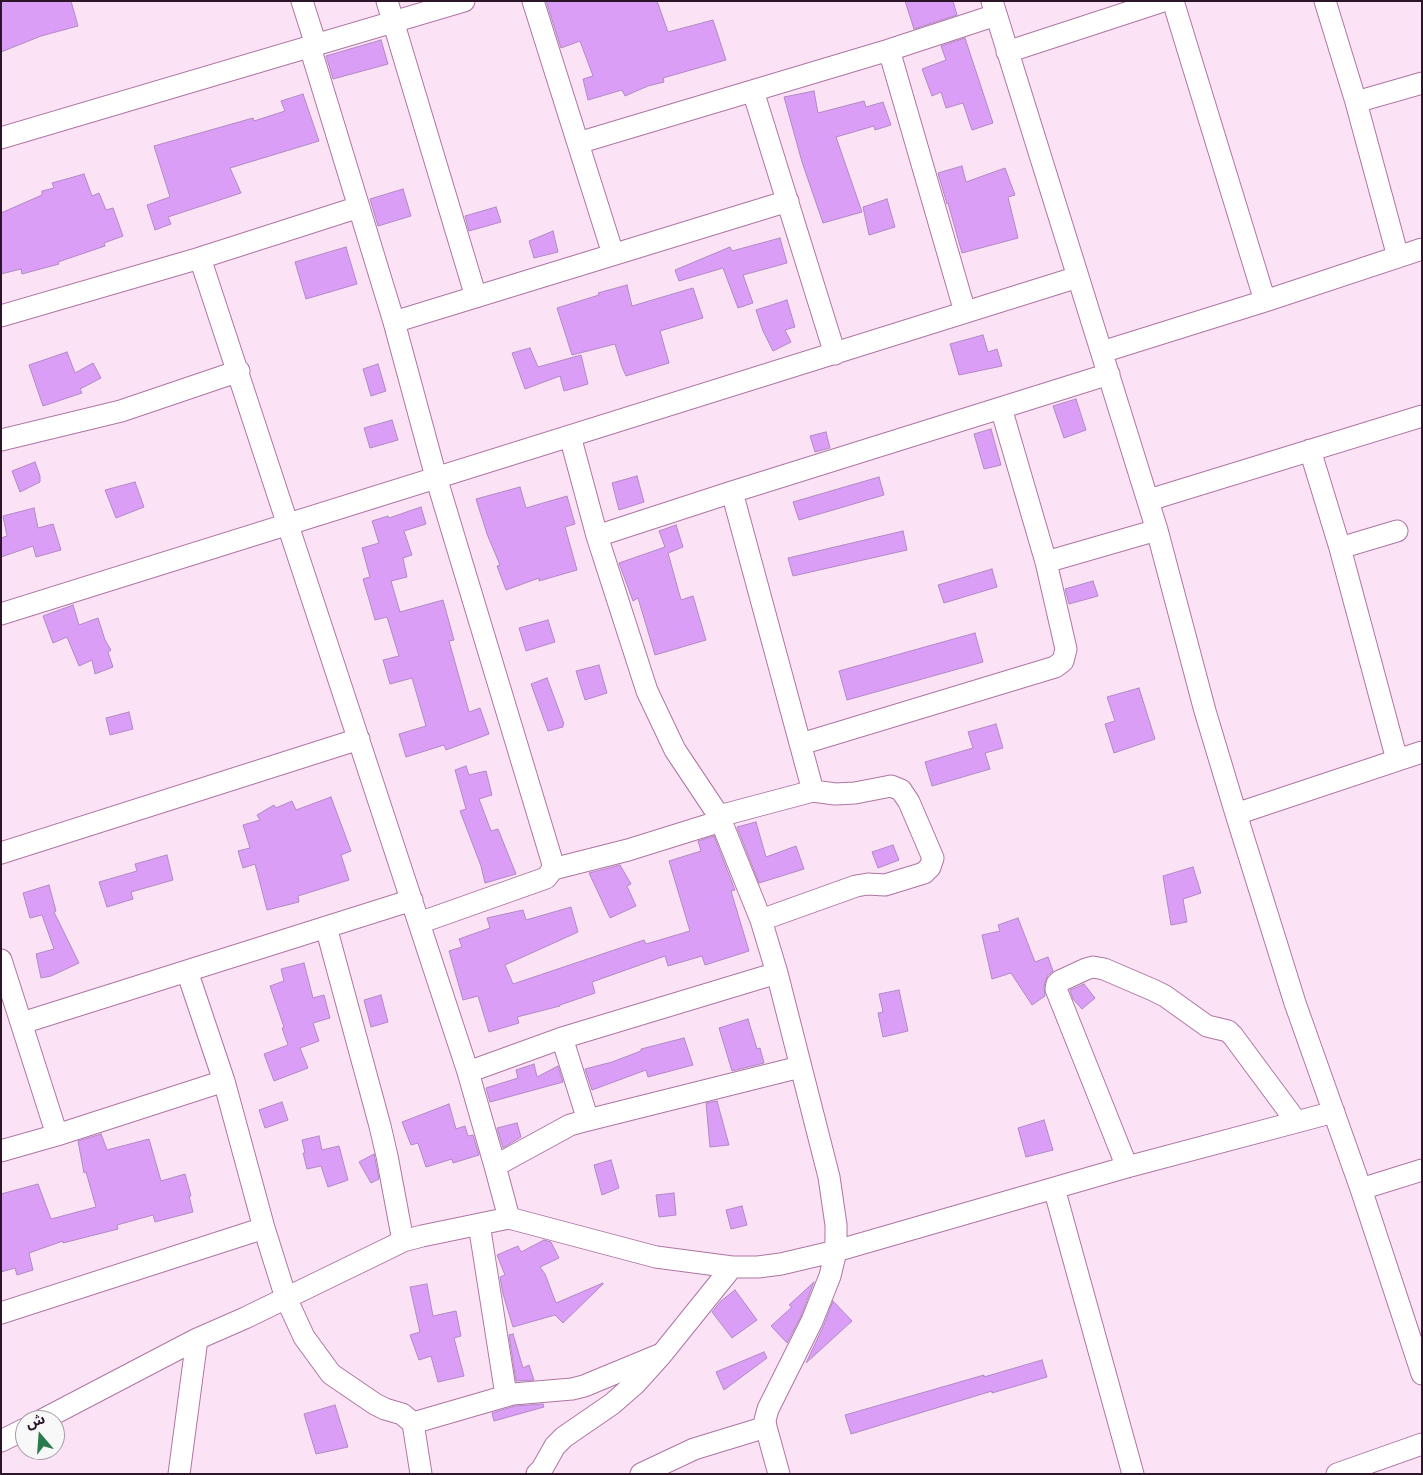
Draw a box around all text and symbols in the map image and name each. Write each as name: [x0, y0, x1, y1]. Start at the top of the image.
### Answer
north arrow: [15, 1410, 65, 1460]
text: ش: [24, 1410, 47, 1432]

